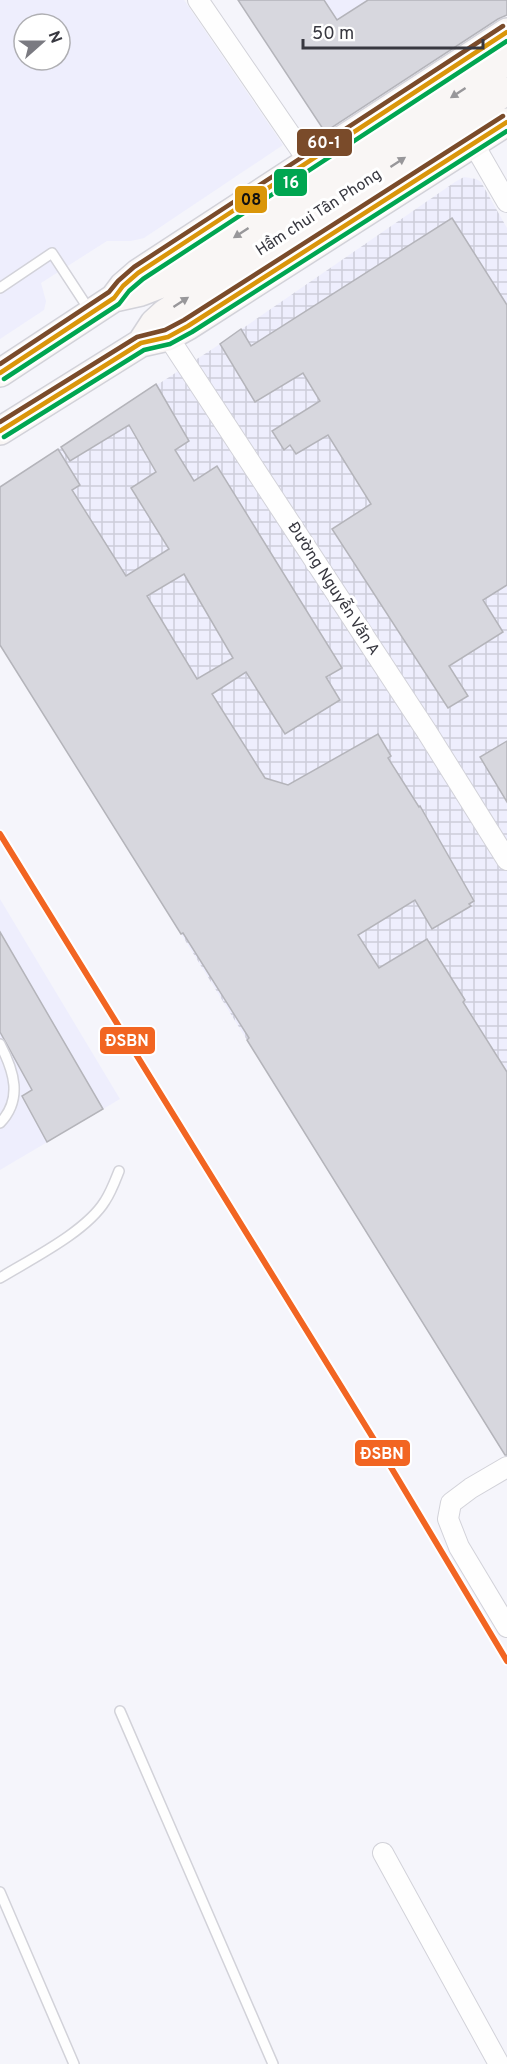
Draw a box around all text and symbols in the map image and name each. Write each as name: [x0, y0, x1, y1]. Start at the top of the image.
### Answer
north arrow: [12, 12, 72, 72]
scale bar: [303, 12, 483, 50]
text: 50 m: [312, 23, 354, 46]
text: N: [43, 28, 66, 46]
one-way arrow: [450, 87, 466, 98]
line badge: 60-1: [296, 128, 353, 157]
text: 60-1: [307, 134, 341, 154]
one-way arrow: [389, 156, 405, 168]
street label: Hầm chui Tân Phong: [252, 164, 386, 261]
line badge: 16: [273, 168, 308, 197]
text: 16: [283, 174, 299, 194]
line badge: 08: [234, 185, 268, 214]
text: 08: [241, 191, 261, 211]
one-way arrow: [233, 228, 250, 239]
one-way arrow: [173, 297, 189, 308]
street label: Đường Nguyễn Văn A: [282, 518, 385, 659]
line badge: ĐSBN: [99, 1026, 156, 1055]
text: ĐSBN: [105, 1032, 149, 1052]
line badge: ĐSBN: [354, 1439, 411, 1467]
text: ĐSBN: [360, 1445, 404, 1465]

